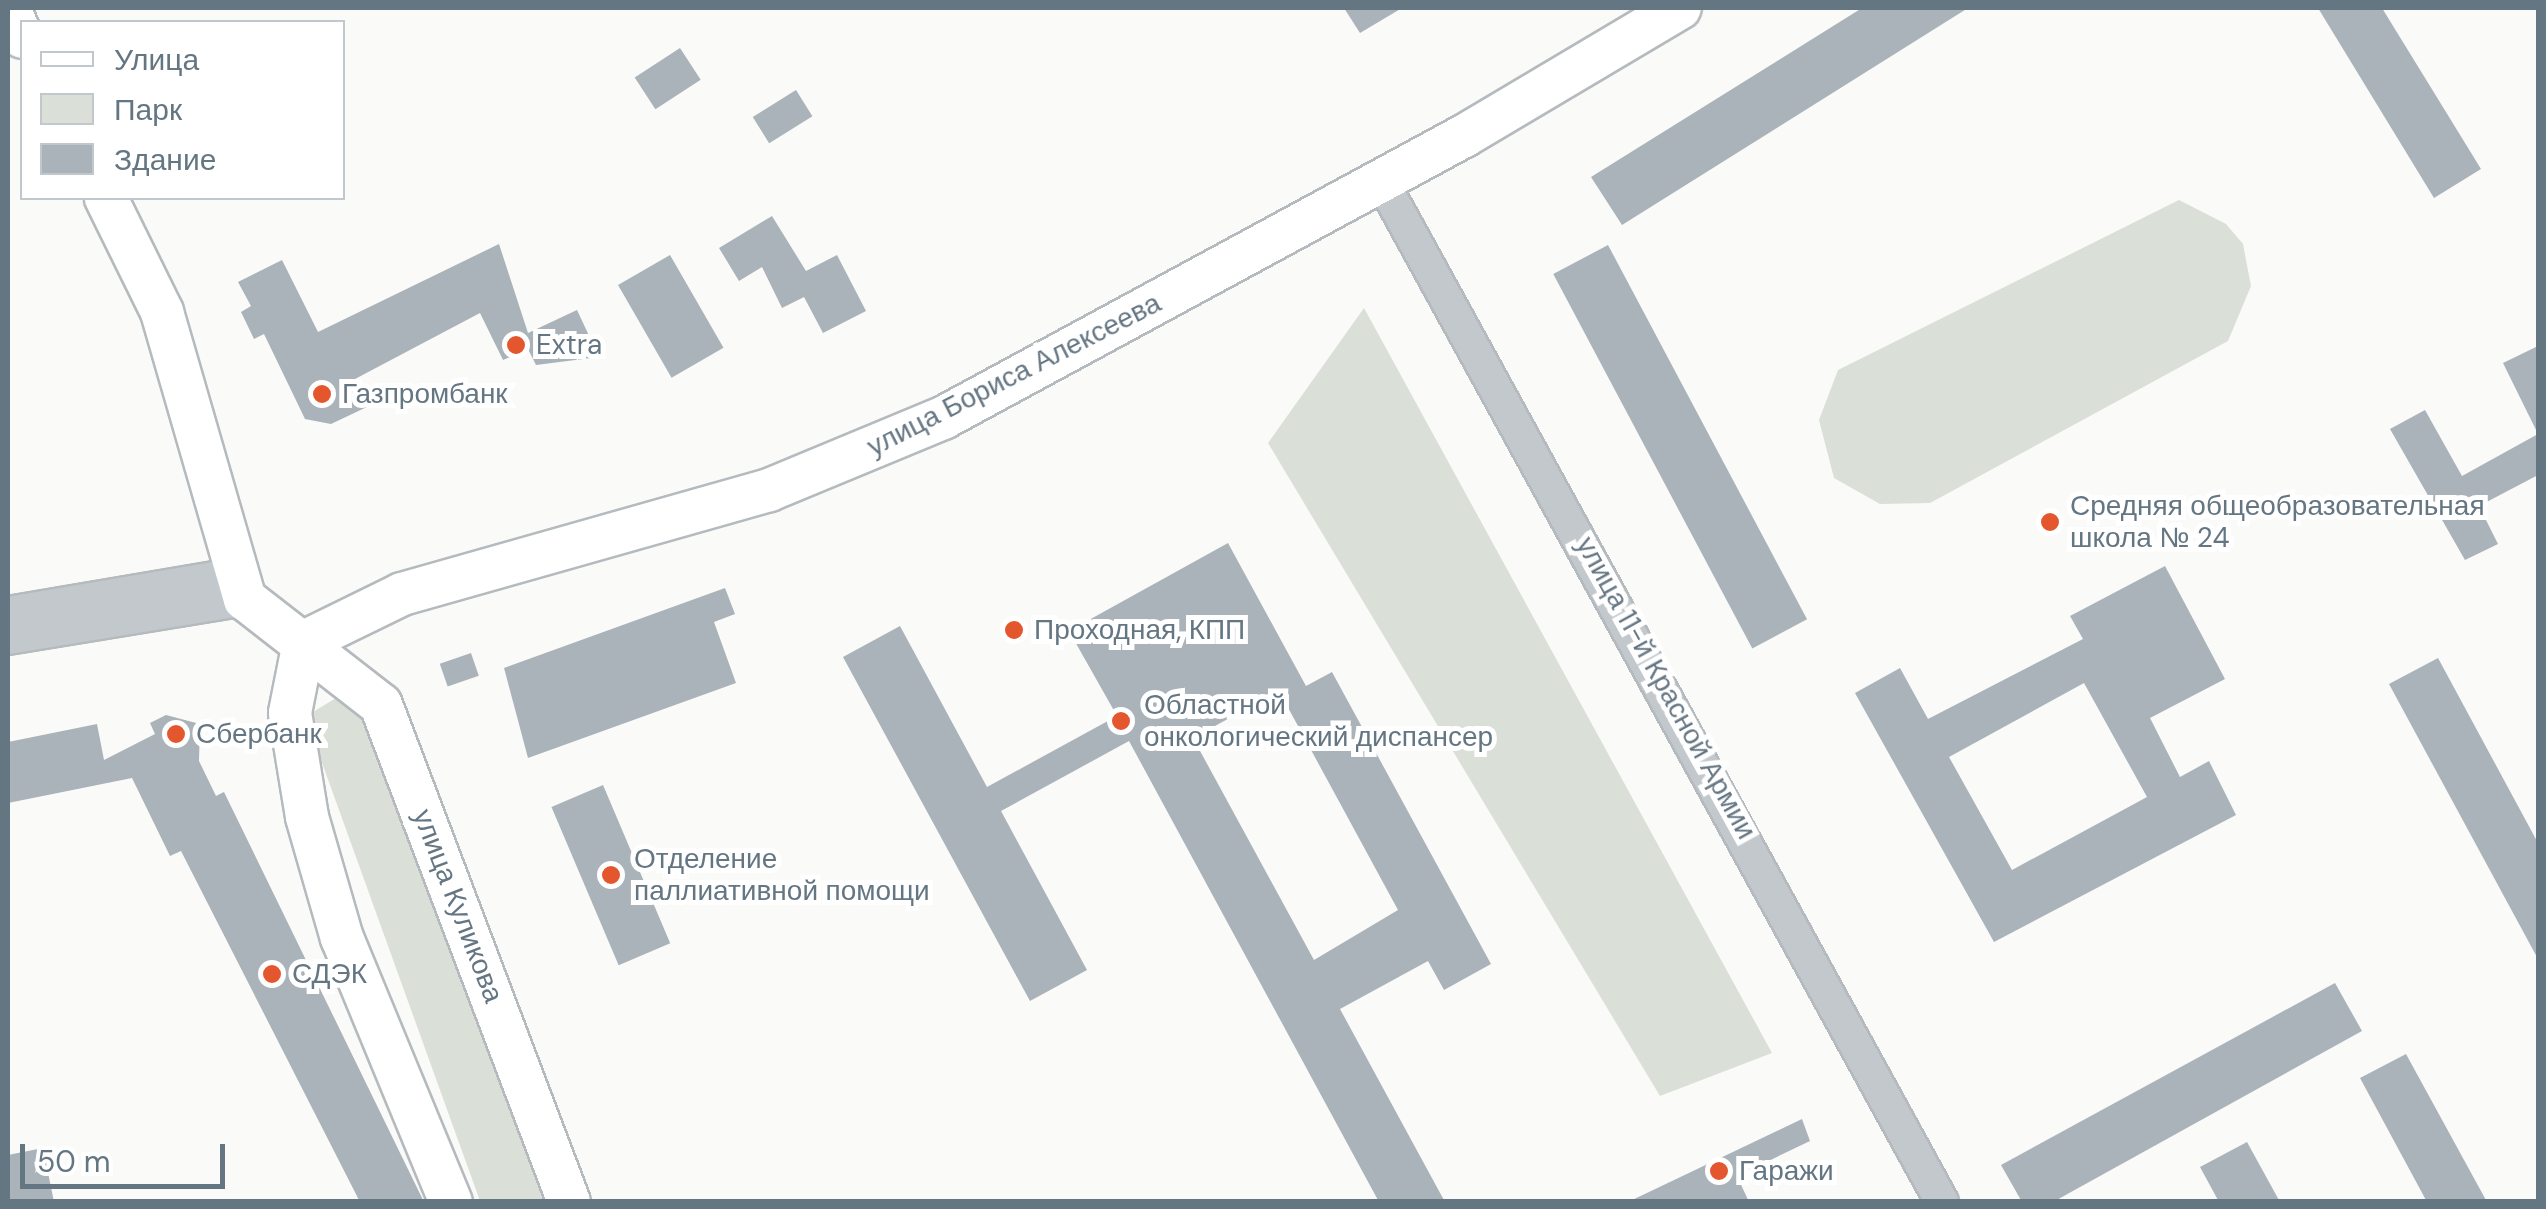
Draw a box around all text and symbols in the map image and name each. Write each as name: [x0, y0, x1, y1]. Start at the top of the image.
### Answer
legend: [20, 20, 345, 200]
text: Улица: [114, 40, 199, 79]
text: Парк: [114, 90, 182, 129]
text: Здание: [114, 140, 216, 179]
street label: улица Бориса Алексеева: [862, 286, 1166, 464]
place label: Extra: [536, 328, 602, 362]
marker: Extra: [505, 334, 527, 356]
place label: Газпромбанк: [342, 377, 508, 411]
marker: Газпромбанк: [311, 383, 333, 405]
place label: Средняя общеобразовательная школа № 24: [2070, 489, 2485, 555]
marker: Средняя общеобразовательная школа № 24: [2039, 511, 2061, 533]
street label: улица 11-й Красной Армии: [1569, 531, 1763, 845]
place label: Проходная, КПП: [1034, 613, 1245, 647]
marker: Проходная, КПП: [1003, 619, 1025, 641]
place label: Областной онкологический диспансер: [1144, 688, 1493, 754]
marker: Областной онкологический диспансер: [1108, 708, 1134, 734]
place label: Сбербанк: [196, 717, 322, 751]
marker: Сбербанк: [165, 723, 187, 745]
street label: улица Куликова: [406, 805, 510, 1007]
place label: Отделение паллиативной помощи: [634, 842, 930, 908]
marker: Отделение паллиативной помощи: [598, 862, 624, 888]
place label: СДЭК: [292, 957, 367, 991]
marker: СДЭК: [261, 963, 283, 985]
scale bar: [25, 1124, 230, 1186]
text: 50 m: [37, 1142, 111, 1181]
place label: Гаражи: [1739, 1154, 1834, 1188]
marker: Гаражи: [1708, 1160, 1730, 1182]

